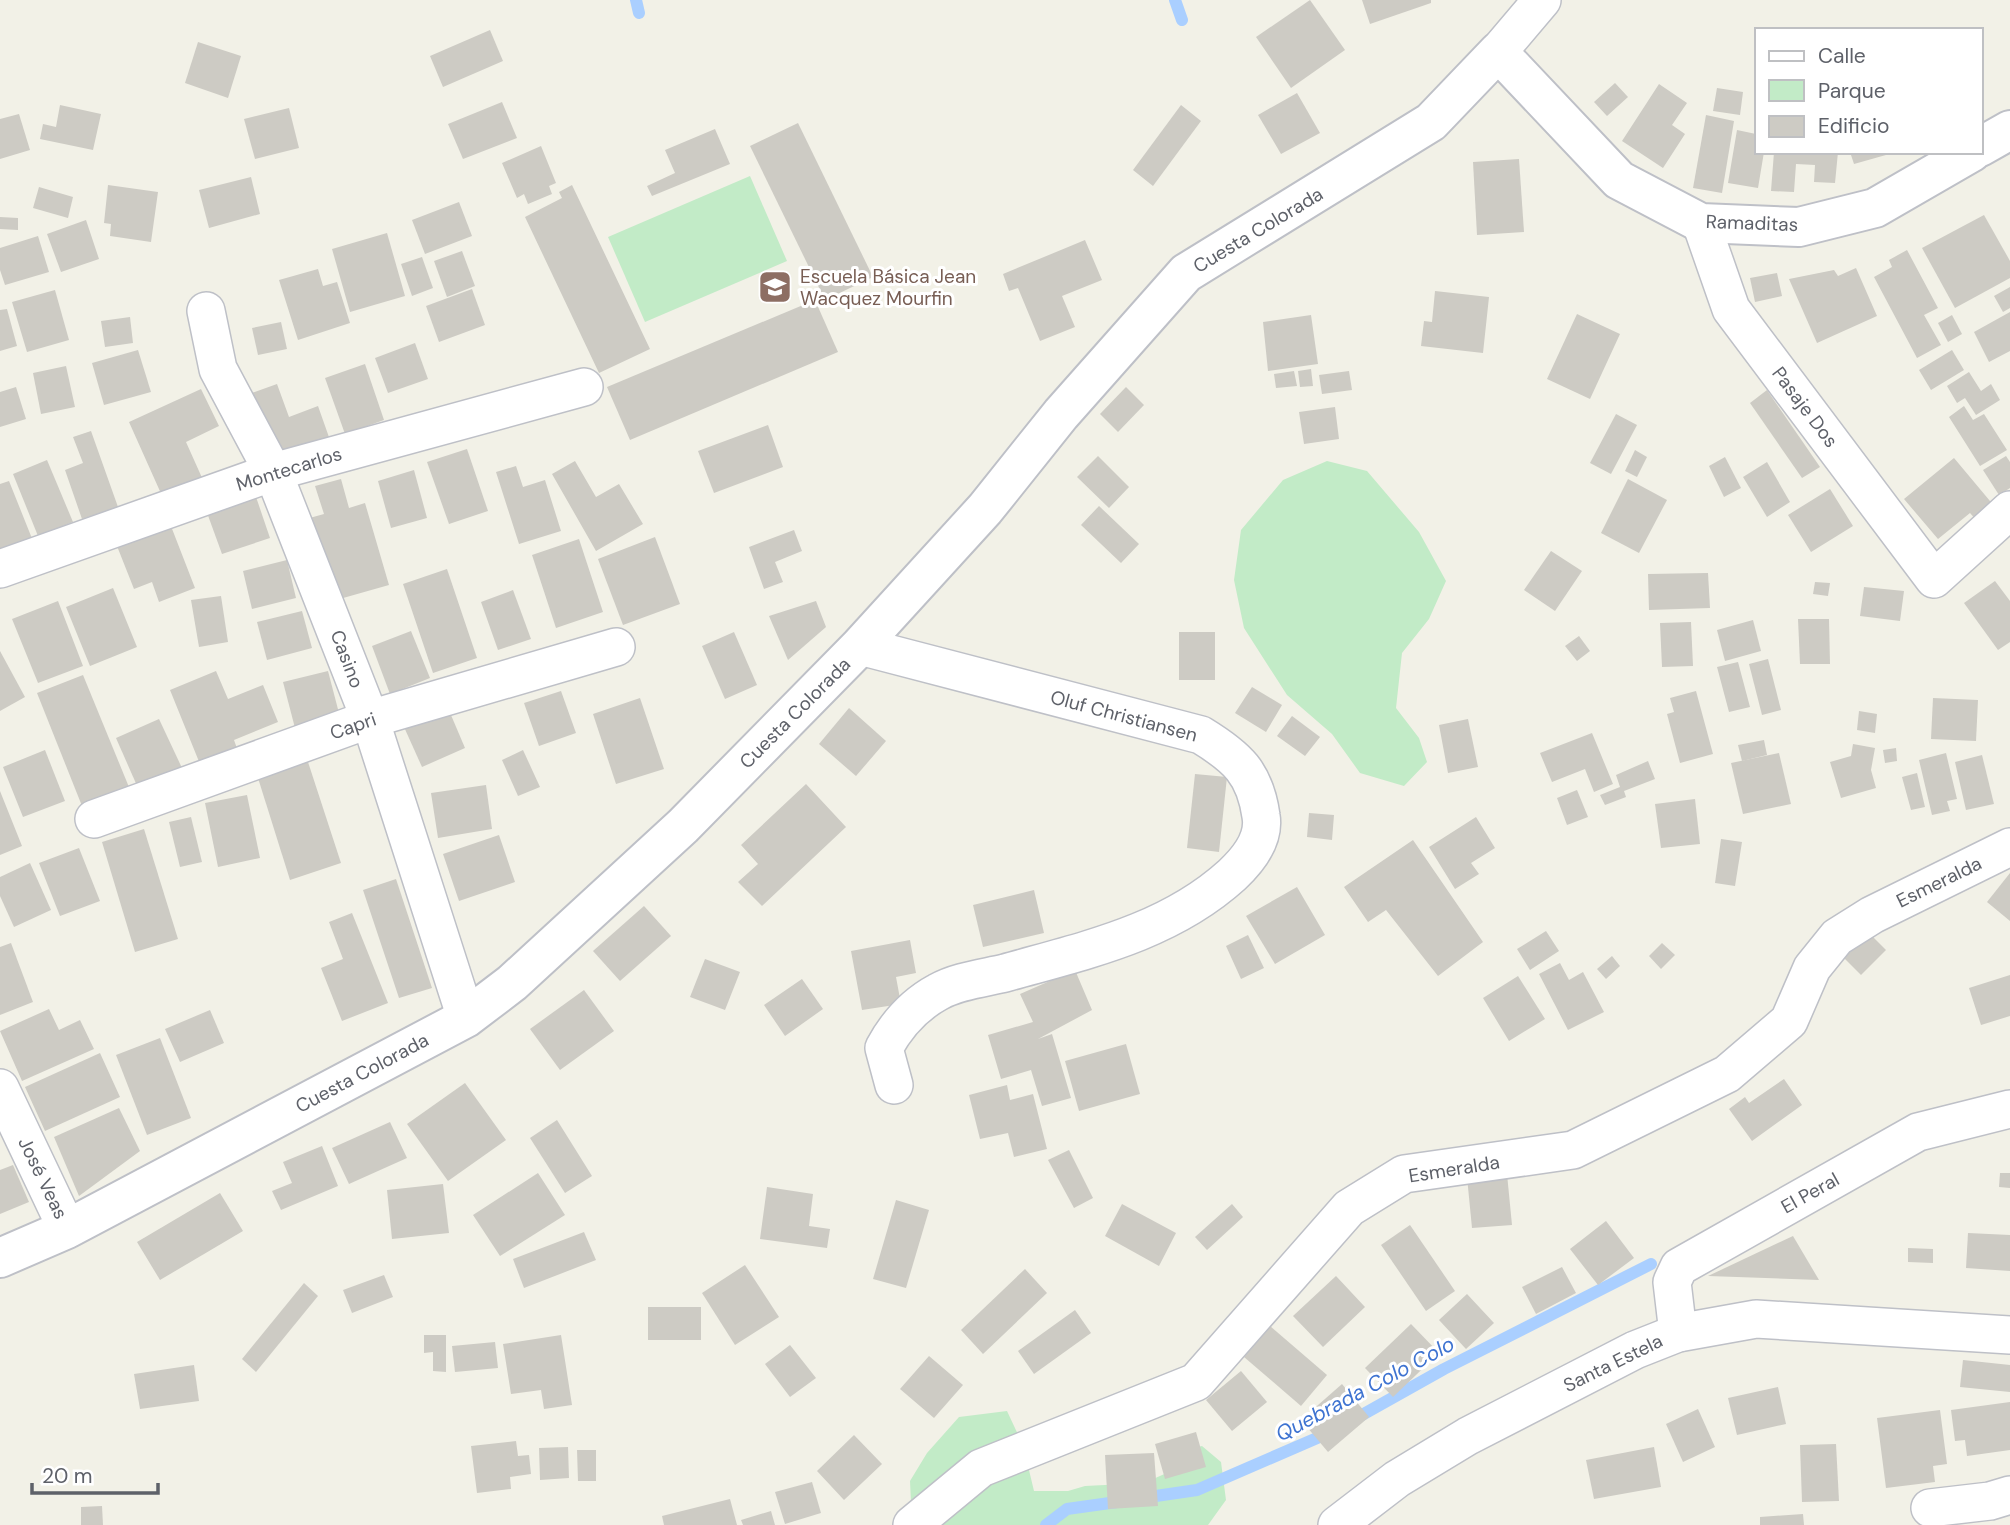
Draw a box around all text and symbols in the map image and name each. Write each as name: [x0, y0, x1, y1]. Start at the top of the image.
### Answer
legend: [1755, 28, 1982, 154]
text: Calle: [1818, 42, 1866, 70]
text: Parque: [1818, 77, 1886, 105]
text: Edificio: [1818, 112, 1889, 140]
street label: Cuesta Colorada: [1188, 181, 1328, 279]
street label: Ramaditas: [1705, 209, 1799, 237]
place label: Escuela Básica Jean Wacquez Mourfin: [800, 264, 976, 311]
school or university icon: Escuela Básica Jean Wacquez Mourfin: [756, 268, 794, 306]
street label: Pasaje Dos: [1766, 361, 1844, 453]
street label: Montecarlos: [233, 441, 345, 497]
street label: Casino: [325, 626, 369, 692]
street label: Cuesta Colorada: [734, 652, 856, 774]
street label: Oluf Christiansen: [1048, 684, 1200, 748]
street label: Capri: [326, 706, 380, 746]
street label: Esmeralda: [1892, 851, 1986, 913]
street label: Cuesta Colorada: [291, 1027, 433, 1119]
street label: José Veas: [12, 1133, 74, 1223]
street label: Esmeralda: [1407, 1149, 1501, 1189]
street label: El Peral: [1776, 1167, 1844, 1219]
street label: Santa Estela: [1559, 1328, 1667, 1398]
water label: Quebrada Colo Colo: [1271, 1330, 1459, 1448]
scale bar: [32, 1452, 158, 1496]
text: 20 m: [42, 1462, 93, 1490]

